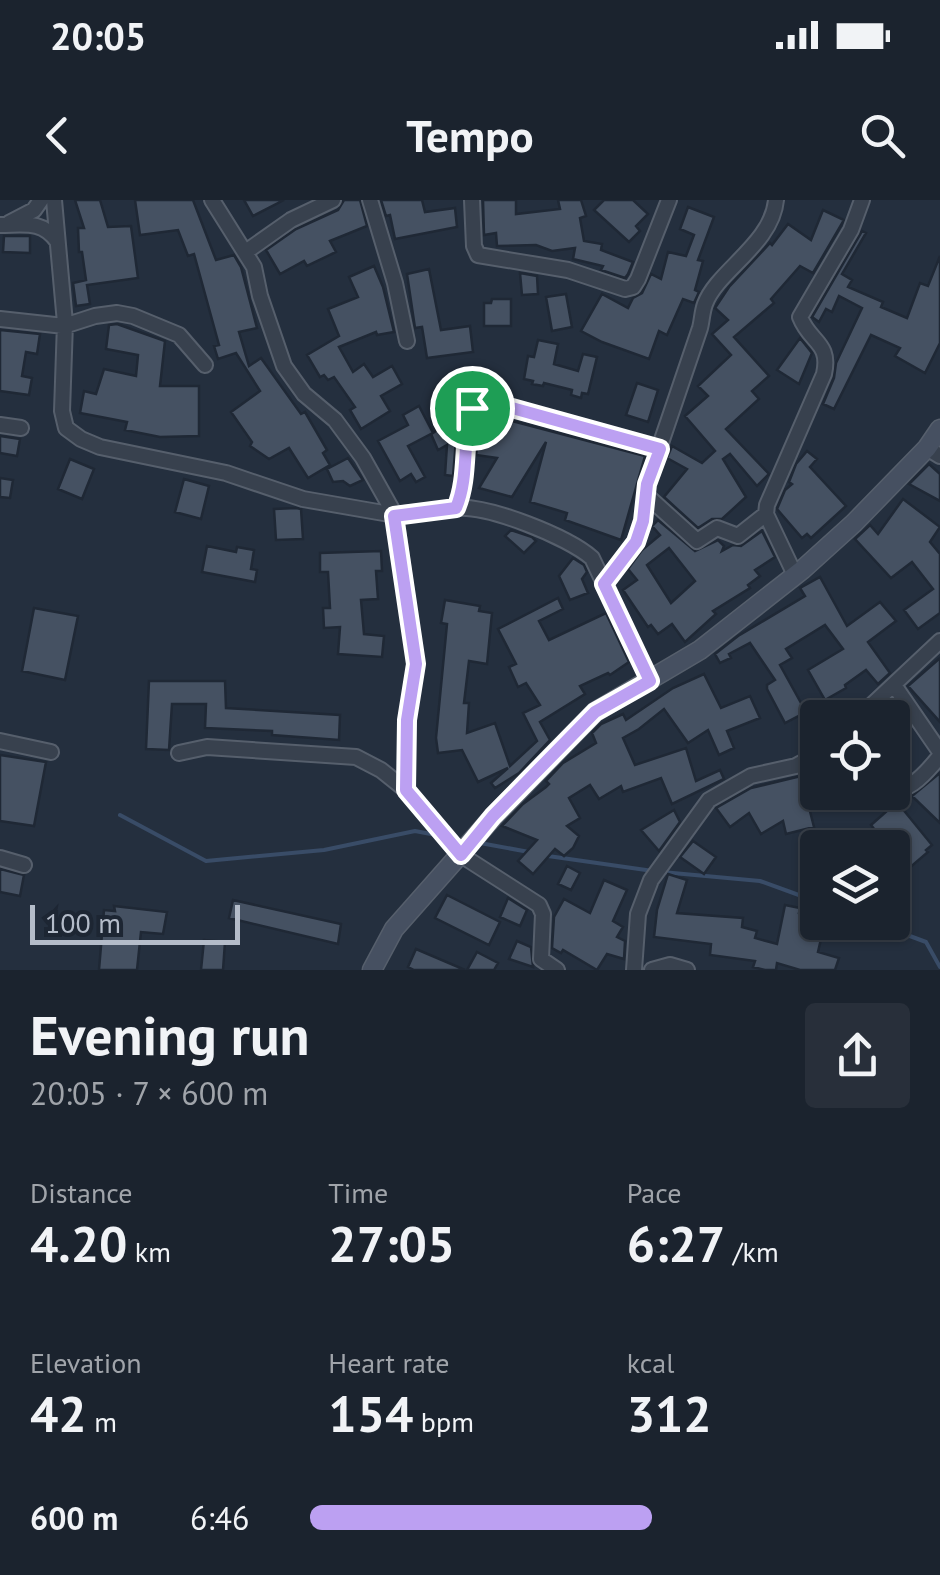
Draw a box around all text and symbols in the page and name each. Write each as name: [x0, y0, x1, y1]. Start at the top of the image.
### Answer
text: 20:05: [50, 11, 146, 60]
text: Tempo: [406, 106, 534, 164]
icon: back: [30, 108, 85, 163]
icon: search: [855, 108, 910, 163]
pin: [430, 366, 515, 451]
icon: arrive: [445, 381, 500, 436]
map controls: [800, 700, 910, 940]
button: locate: [800, 700, 910, 810]
button: layers: [800, 830, 910, 940]
scale bar: [30, 900, 240, 944]
text: 100 m: [45, 904, 121, 941]
text: Evening run: [30, 999, 310, 1070]
button: share: [805, 1003, 910, 1108]
text: 20:05 · 7 × 600 m: [30, 1072, 268, 1114]
text: Distance: [30, 1174, 133, 1211]
text: Time: [328, 1174, 388, 1211]
text: Pace: [627, 1174, 681, 1211]
text: 4.20: [30, 1211, 127, 1276]
text: 27:05: [328, 1211, 455, 1276]
text: 6:27: [627, 1211, 725, 1276]
text: km: [127, 1233, 171, 1270]
text: /km: [725, 1233, 779, 1270]
text: Elevation: [30, 1344, 142, 1381]
text: Heart rate: [328, 1344, 449, 1381]
text: kcal: [627, 1344, 674, 1381]
text: 42: [30, 1381, 87, 1446]
text: 154: [328, 1381, 413, 1446]
text: 312: [627, 1381, 712, 1446]
text: m: [87, 1403, 117, 1440]
text: bpm: [413, 1403, 474, 1440]
text: 600 m: [30, 1497, 118, 1539]
text: 6:46: [190, 1497, 249, 1539]

